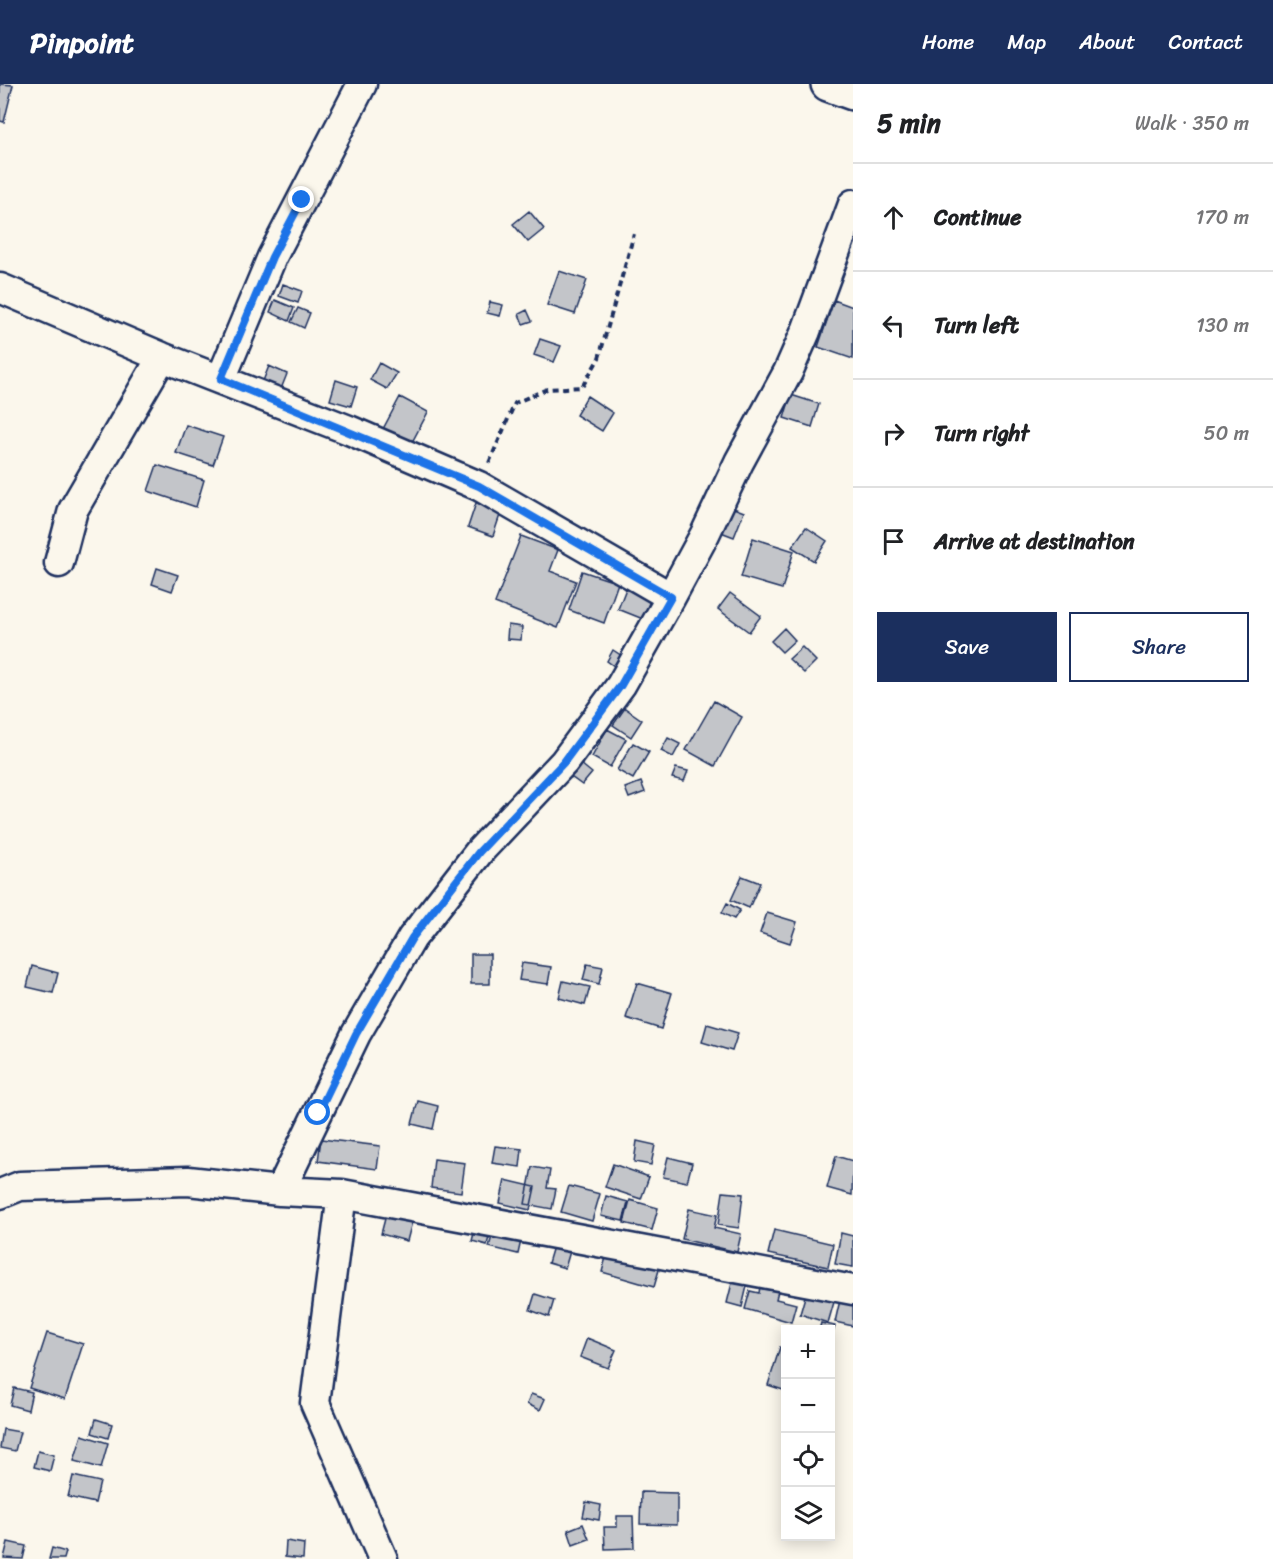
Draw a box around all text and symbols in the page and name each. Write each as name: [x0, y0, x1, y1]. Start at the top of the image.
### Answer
text: Pinpoint: [30, 18, 134, 67]
text: Home: [922, 23, 974, 61]
text: Map: [1007, 23, 1046, 61]
text: About: [1079, 23, 1136, 61]
text: Contact: [1169, 23, 1243, 61]
text: 5 min: [877, 100, 941, 146]
text: Walk · 350 m: [1135, 106, 1249, 141]
route end: [288, 186, 314, 212]
text: Continue: [934, 198, 1022, 237]
text: 170 m: [1196, 200, 1249, 235]
icon: ahead: [877, 201, 910, 234]
text: Turn left: [934, 306, 1019, 345]
text: 130 m: [1196, 308, 1249, 343]
icon: left: [877, 309, 910, 342]
text: Turn right: [934, 414, 1029, 453]
text: 50 m: [1204, 416, 1249, 451]
icon: right: [877, 417, 910, 450]
text: Arrive at destination: [934, 522, 1135, 561]
icon: arrive: [877, 525, 910, 558]
button: Save: [877, 612, 1057, 682]
button: Share: [1069, 612, 1249, 682]
route start: [304, 1099, 330, 1125]
map controls: [781, 1325, 835, 1541]
button: +: [781, 1325, 835, 1379]
button: −: [781, 1379, 835, 1433]
button: locate: [781, 1433, 835, 1487]
button: layers: [781, 1487, 835, 1541]

